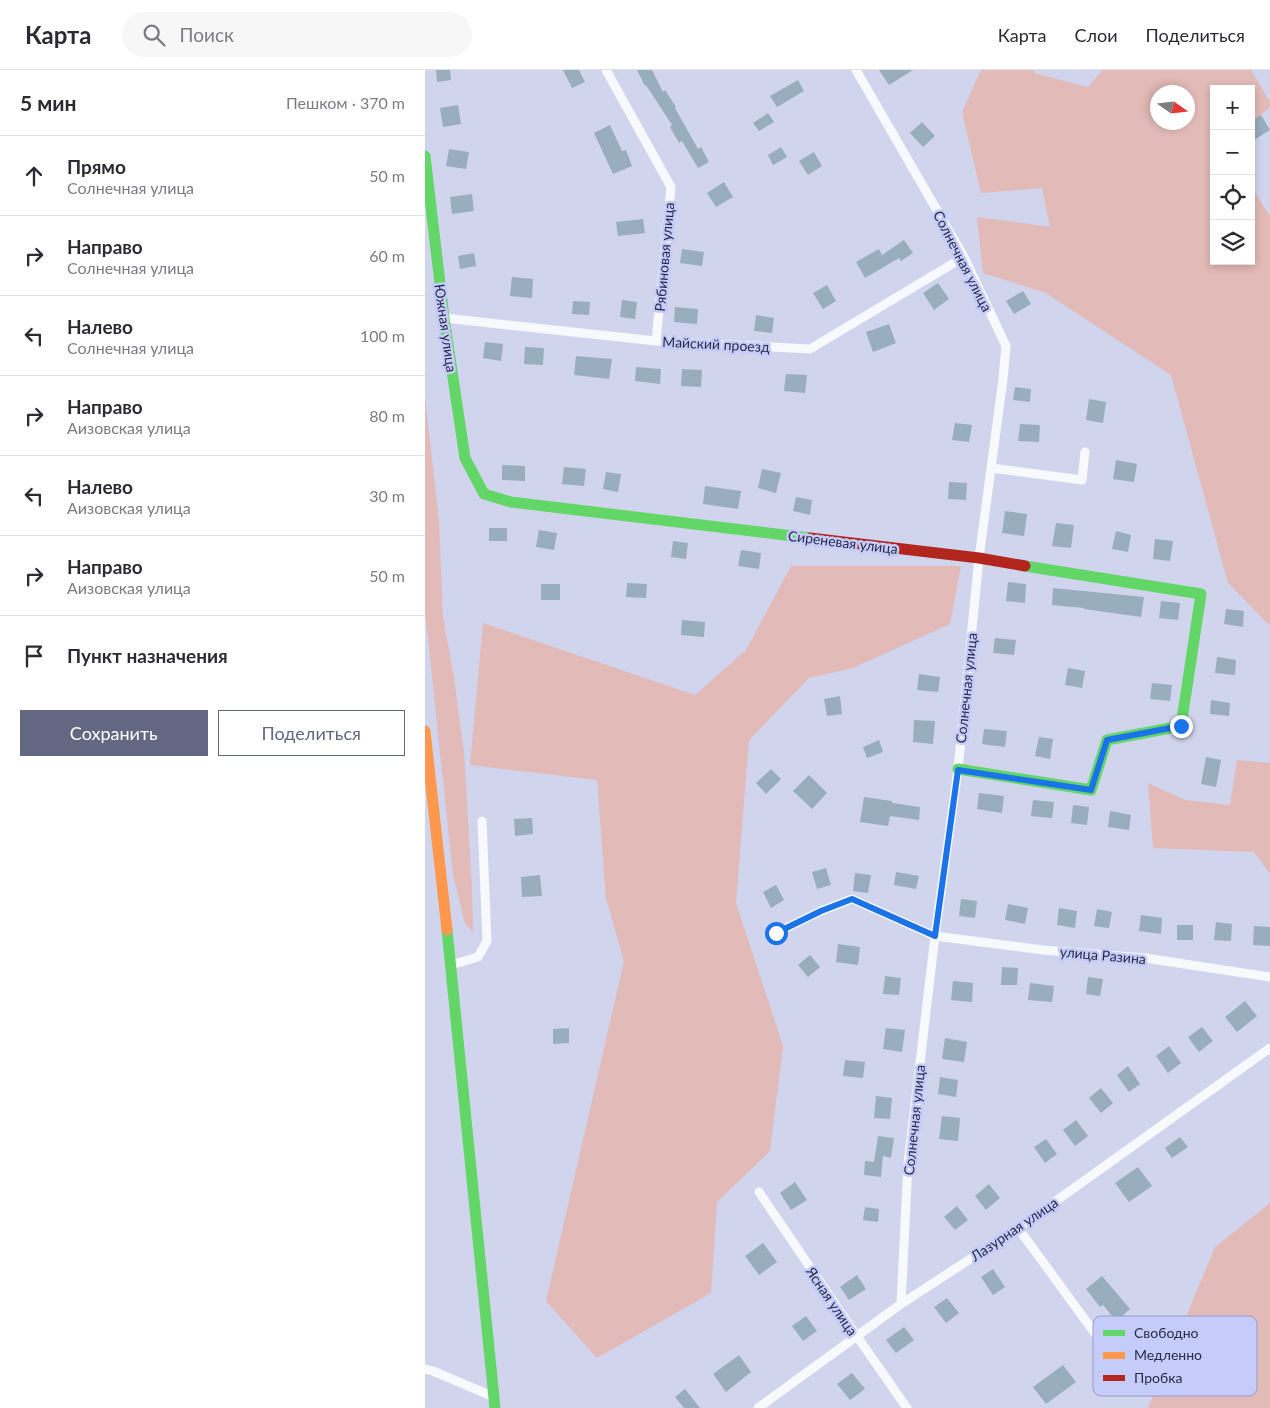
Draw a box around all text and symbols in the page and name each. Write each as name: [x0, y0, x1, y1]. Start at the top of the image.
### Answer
search box: [122, 12, 472, 57]
text: Карта: [25, 20, 92, 49]
icon: search: [140, 21, 168, 49]
text: Поиск: [180, 23, 234, 46]
text: Карта: [998, 24, 1046, 46]
text: Слои: [1074, 24, 1118, 46]
text: Поделиться: [1146, 24, 1245, 46]
north arrow: [1150, 85, 1195, 130]
map controls: [1210, 85, 1255, 265]
button: +: [1210, 85, 1255, 130]
text: 5 мин: [20, 90, 77, 115]
text: Пешком · 370 m: [286, 93, 405, 112]
button: −: [1210, 130, 1255, 175]
text: Прямо: [67, 155, 126, 178]
icon: ahead: [20, 162, 48, 190]
text: 50 m: [369, 166, 405, 185]
button: locate: [1210, 175, 1255, 220]
text: Солнечная улица: [67, 178, 194, 197]
street label: Рябиновая улица: [651, 202, 677, 312]
street label: Солнечная улица: [930, 208, 996, 314]
button: layers: [1210, 220, 1255, 265]
text: Направо: [67, 235, 143, 258]
icon: right: [20, 242, 48, 270]
text: 60 m: [369, 246, 405, 265]
text: Солнечная улица: [67, 258, 194, 277]
street label: Южная улица: [431, 283, 461, 373]
text: Налево: [67, 315, 133, 338]
icon: left: [20, 322, 48, 350]
text: 100 m: [360, 326, 405, 345]
street label: Майский проезд: [662, 333, 770, 355]
text: Солнечная улица: [67, 338, 194, 357]
text: Направо: [67, 395, 143, 418]
icon: right: [20, 402, 48, 430]
text: 80 m: [369, 406, 405, 425]
text: Аизовская улица: [67, 418, 191, 437]
text: Налево: [67, 475, 133, 498]
icon: left: [20, 482, 48, 510]
text: 30 m: [369, 486, 405, 505]
text: Аизовская улица: [67, 498, 191, 517]
street label: Сиреневая улица: [787, 527, 899, 557]
text: Направо: [67, 555, 143, 578]
icon: right: [20, 562, 48, 590]
text: 50 m: [369, 566, 405, 585]
text: Аизовская улица: [67, 578, 191, 597]
street label: Солнечная улица: [952, 632, 980, 744]
icon: arrive: [20, 642, 48, 670]
text: Пункт назначения: [67, 644, 228, 667]
button: Сохранить: [20, 710, 208, 756]
button: Поделиться: [218, 710, 405, 756]
route end: [1170, 715, 1193, 738]
route start: [765, 922, 788, 945]
street label: улица Разина: [1059, 943, 1147, 967]
street label: Солнечная улица: [900, 1064, 928, 1176]
street label: Лазурная улица: [966, 1194, 1061, 1265]
street label: Ясная улица: [802, 1263, 861, 1339]
legend: [1093, 1316, 1257, 1396]
text: Свободно: [1134, 1324, 1199, 1341]
text: Медленно: [1134, 1346, 1202, 1363]
text: Пробка: [1134, 1369, 1182, 1386]

